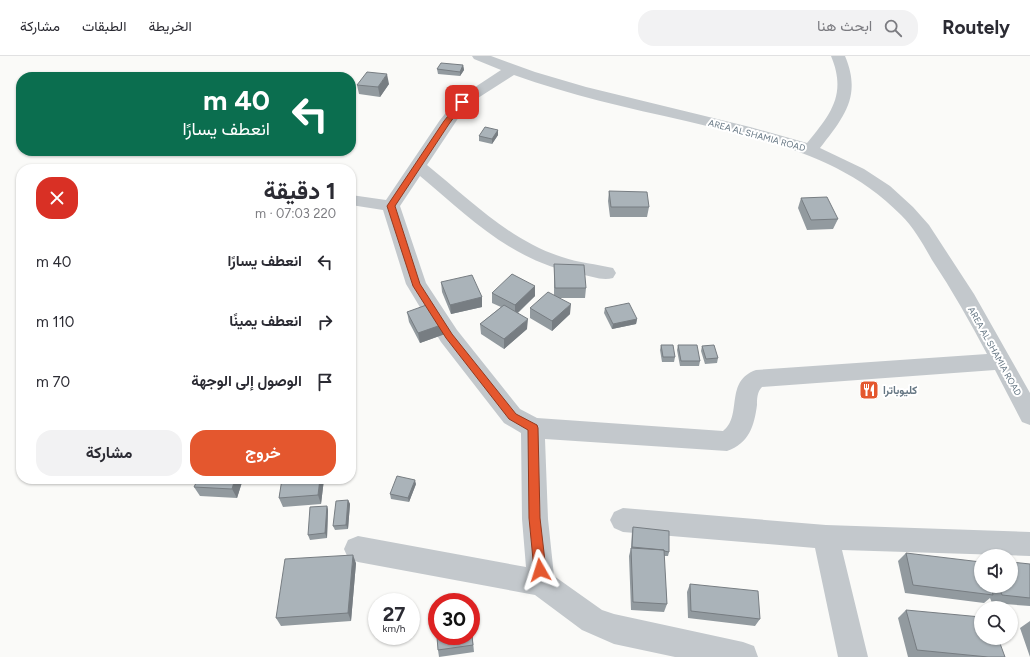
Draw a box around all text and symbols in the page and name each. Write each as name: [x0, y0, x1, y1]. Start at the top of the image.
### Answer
search box: [638, 10, 918, 46]
text: Routely: [942, 16, 1010, 39]
text: ابحث هنا: [817, 17, 872, 35]
icon: search: [882, 17, 904, 39]
text: مشاركة: [20, 18, 60, 35]
text: الطبقات: [82, 18, 126, 35]
text: الخريطة: [148, 18, 192, 35]
text: 40 m: [203, 83, 270, 117]
pin: [445, 85, 479, 119]
icon: left: [284, 88, 336, 140]
icon: arrive: [451, 91, 473, 113]
street label: AREA AL SHAMIA ROAD: [707, 117, 807, 153]
text: انعطف يسارًا: [182, 118, 270, 140]
text: 1 دقيقة: [264, 176, 336, 205]
button: close: [36, 177, 78, 219]
text: 220 m · 07:03: [255, 206, 336, 221]
icon: left: [314, 251, 336, 273]
text: انعطف يسارًا: [227, 252, 302, 270]
text: 40 m: [36, 253, 71, 271]
street label: AREA AL SHAMIA ROAD: [966, 305, 1024, 397]
icon: right: [314, 311, 336, 333]
text: انعطف يمينًا: [229, 312, 302, 330]
text: 110 m: [36, 313, 75, 331]
icon: arrive: [314, 371, 336, 393]
text: الوصول إلى الوجهة: [191, 372, 302, 390]
text: 70 m: [36, 373, 70, 391]
restaurant icon: كليوباترا: [858, 379, 880, 401]
place label: كليوباترا: [883, 384, 917, 397]
button: مشاركة: [36, 430, 182, 476]
button: خروج: [190, 430, 336, 476]
position arrow: [519, 549, 561, 591]
map controls: [974, 549, 1018, 645]
button: sound: [974, 549, 1018, 593]
speed limit sign: 30: [428, 593, 480, 645]
button: search: [974, 601, 1018, 645]
text: 27: [383, 602, 405, 626]
text: km/h: [383, 622, 405, 635]

